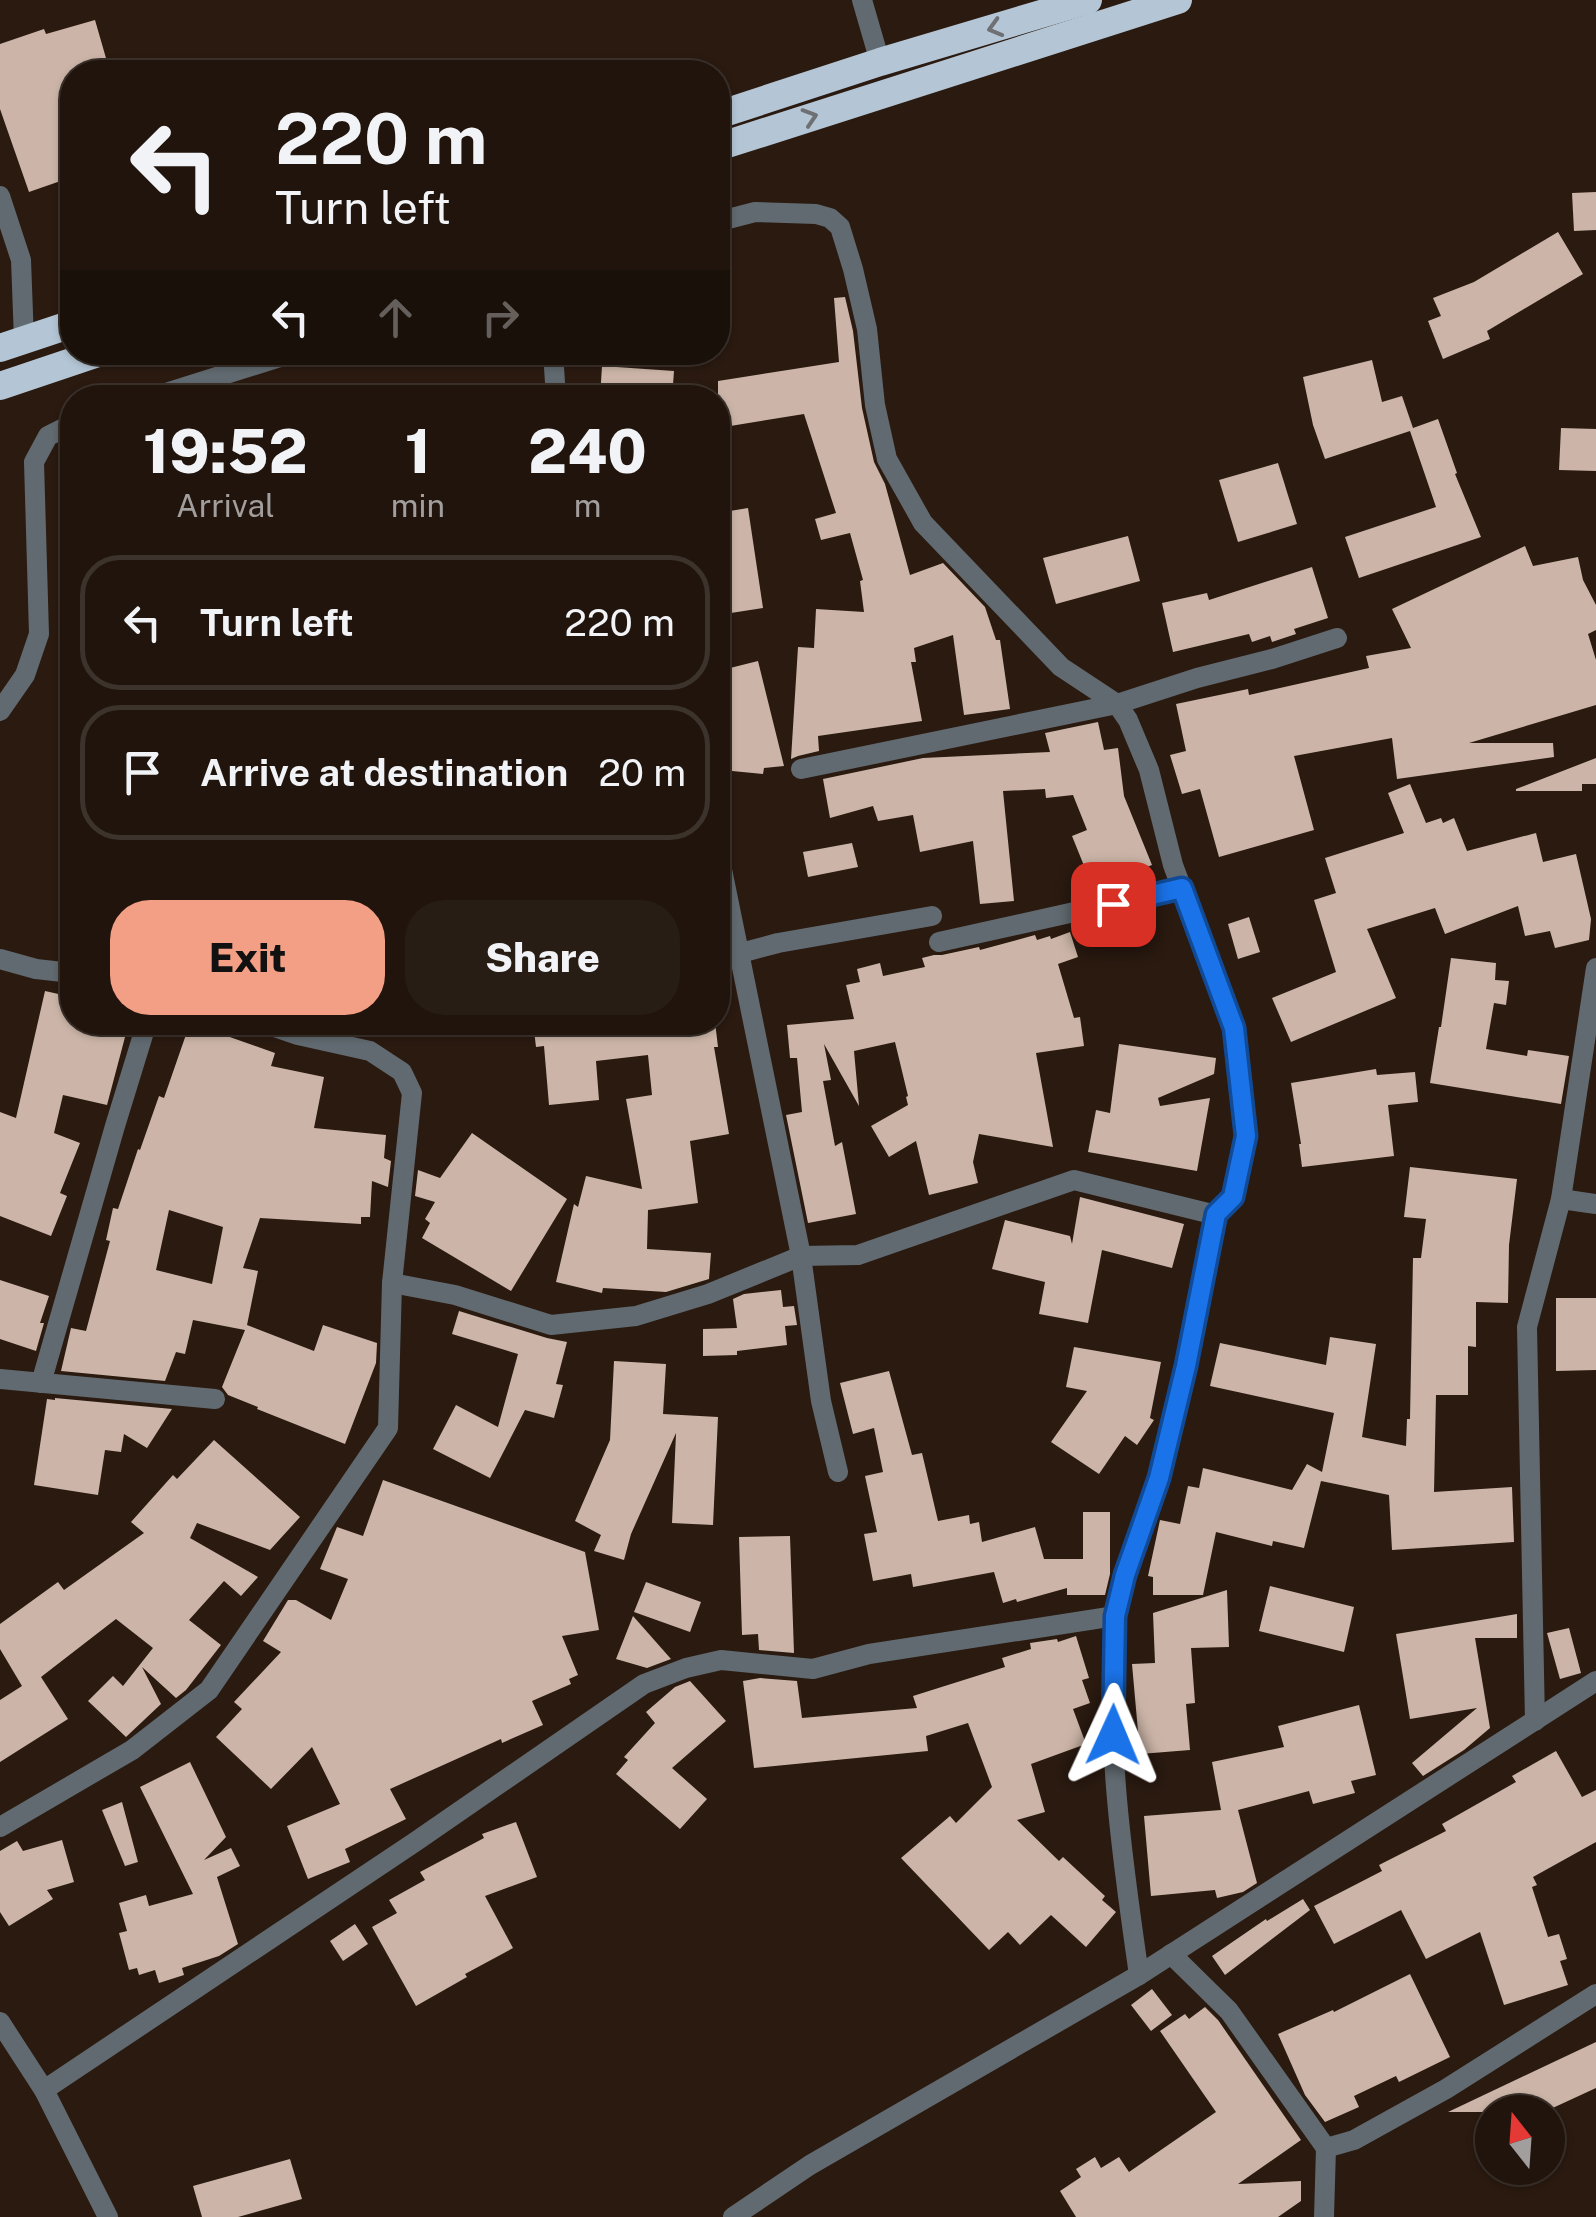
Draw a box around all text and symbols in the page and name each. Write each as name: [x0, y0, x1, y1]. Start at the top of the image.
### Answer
one-way arrow: [987, 16, 1004, 37]
text: 220 m: [275, 97, 488, 180]
icon: left: [110, 100, 240, 230]
one-way arrow: [801, 108, 818, 129]
text: Turn left: [275, 181, 451, 234]
icon: left: [263, 290, 318, 345]
icon: ahead: [368, 290, 423, 345]
icon: right: [473, 290, 528, 345]
text: 19:52: [143, 416, 308, 487]
text: 1: [405, 416, 431, 487]
text: 240: [528, 416, 647, 487]
text: Arrival: [176, 487, 275, 524]
text: min: [391, 487, 445, 524]
text: m: [574, 487, 601, 524]
icon: left: [115, 595, 170, 650]
text: Turn left: [200, 600, 354, 645]
text: 220 m: [564, 600, 675, 645]
icon: arrive: [115, 745, 170, 800]
text: Arrive at destination: [200, 750, 568, 795]
text: 20 m: [598, 750, 686, 795]
pin: [1071, 862, 1156, 947]
icon: arrive: [1086, 877, 1141, 932]
button: Exit: [110, 900, 385, 1015]
button: Share: [405, 900, 680, 1015]
position arrow: [1061, 1683, 1165, 1787]
north arrow: [1475, 2095, 1565, 2185]
map controls: [1475, 2095, 1565, 2185]

